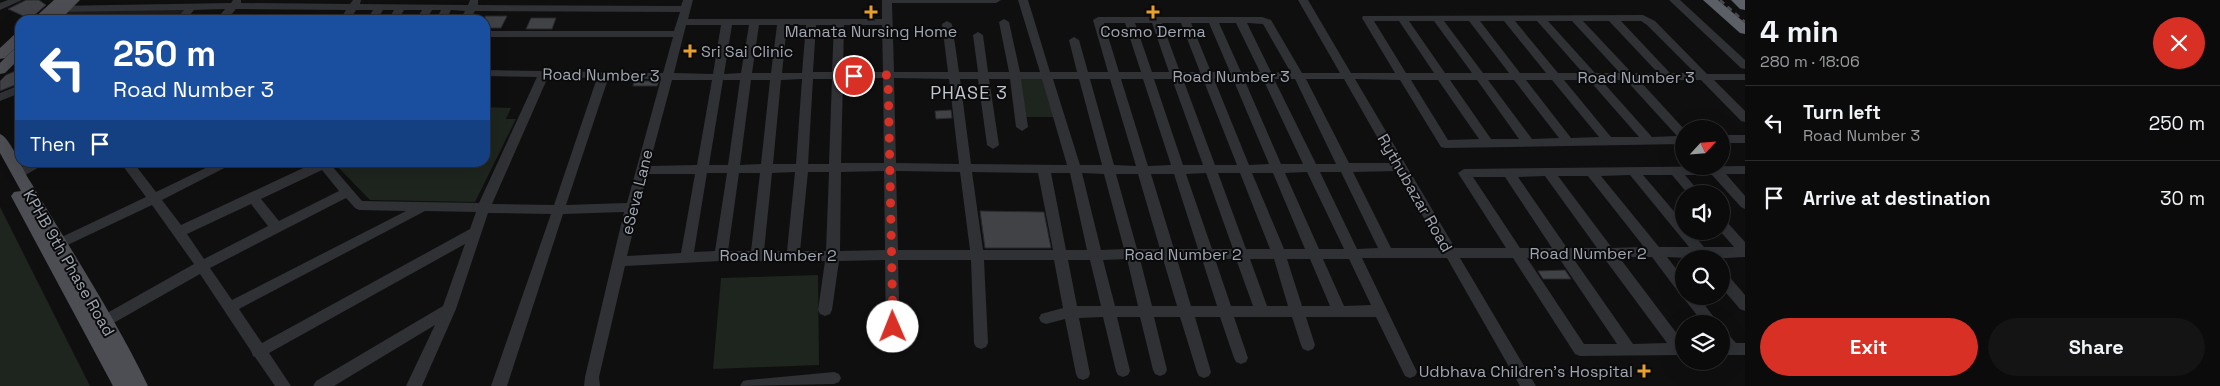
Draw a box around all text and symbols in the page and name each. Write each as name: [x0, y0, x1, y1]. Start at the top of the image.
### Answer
marker: Mamata Nursing Home: [864, 5, 878, 19]
marker: Cosmo Derma: [1146, 5, 1160, 19]
text: 4 min: [1760, 12, 1839, 51]
button: close: [2153, 17, 2205, 69]
place label: Mamata Nursing Home: [785, 21, 957, 42]
place label: Cosmo Derma: [1100, 21, 1206, 42]
text: 250 m: [113, 32, 216, 76]
icon: left: [30, 35, 95, 100]
place label: Sri Sai Clinic: [701, 41, 793, 62]
marker: Sri Sai Clinic: [683, 44, 697, 58]
text: 280 m · 18:06: [1760, 51, 1860, 72]
pin: [833, 55, 875, 97]
icon: arrive: [840, 62, 868, 90]
street label: Road Number 3: [542, 63, 660, 87]
street label: Road Number 3: [1172, 66, 1290, 87]
street label: Road Number 3: [1577, 67, 1695, 88]
text: Road Number 3: [113, 75, 274, 103]
district label: PHASE 3: [930, 81, 1008, 104]
text: Turn left: [1803, 100, 1881, 125]
icon: left: [1760, 109, 1788, 137]
text: 250 m: [2149, 111, 2205, 136]
north arrow: [1675, 120, 1730, 175]
map controls: [1675, 120, 1730, 370]
text: Road Number 3: [1803, 125, 1920, 146]
icon: arrive: [86, 130, 114, 158]
street label: Rythubazar Road: [1373, 130, 1457, 256]
text: Then: [30, 132, 76, 157]
street label: eSeva Lane: [616, 147, 658, 237]
icon: arrive: [1760, 184, 1788, 212]
button: sound: [1675, 185, 1730, 240]
street label: KPHB 9th Phase Road: [19, 186, 119, 340]
text: Arrive at destination: [1803, 186, 1991, 211]
text: 30 m: [2160, 186, 2205, 211]
street label: Road Number 2: [1529, 243, 1647, 264]
street label: Road Number 2: [1124, 244, 1242, 265]
street label: Road Number 2: [719, 245, 837, 266]
button: search: [1675, 250, 1730, 305]
position arrow: [866, 300, 918, 352]
button: layers: [1675, 315, 1730, 370]
button: Exit: [1760, 318, 1978, 376]
button: Share: [1988, 318, 2205, 376]
place label: Udbhava Children's Hospital: [1419, 361, 1633, 382]
marker: Udbhava Children's Hospital: [1637, 364, 1651, 378]

